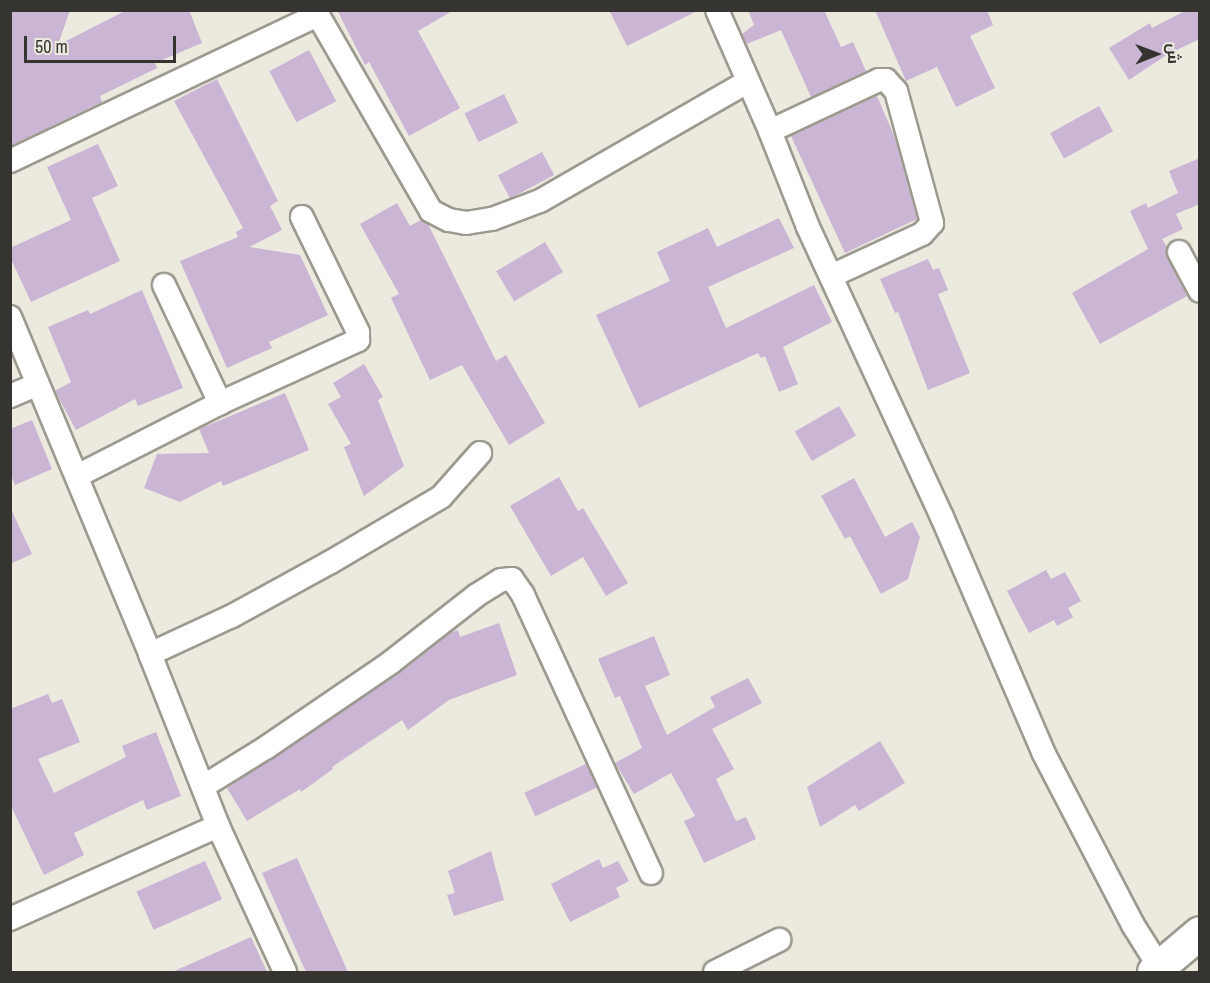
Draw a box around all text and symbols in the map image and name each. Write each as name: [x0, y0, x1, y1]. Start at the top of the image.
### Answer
scale bar: [27, 24, 178, 62]
north arrow: [1126, 24, 1186, 84]
text: 50 m: [35, 34, 68, 59]
text: ش: [1163, 43, 1185, 64]

